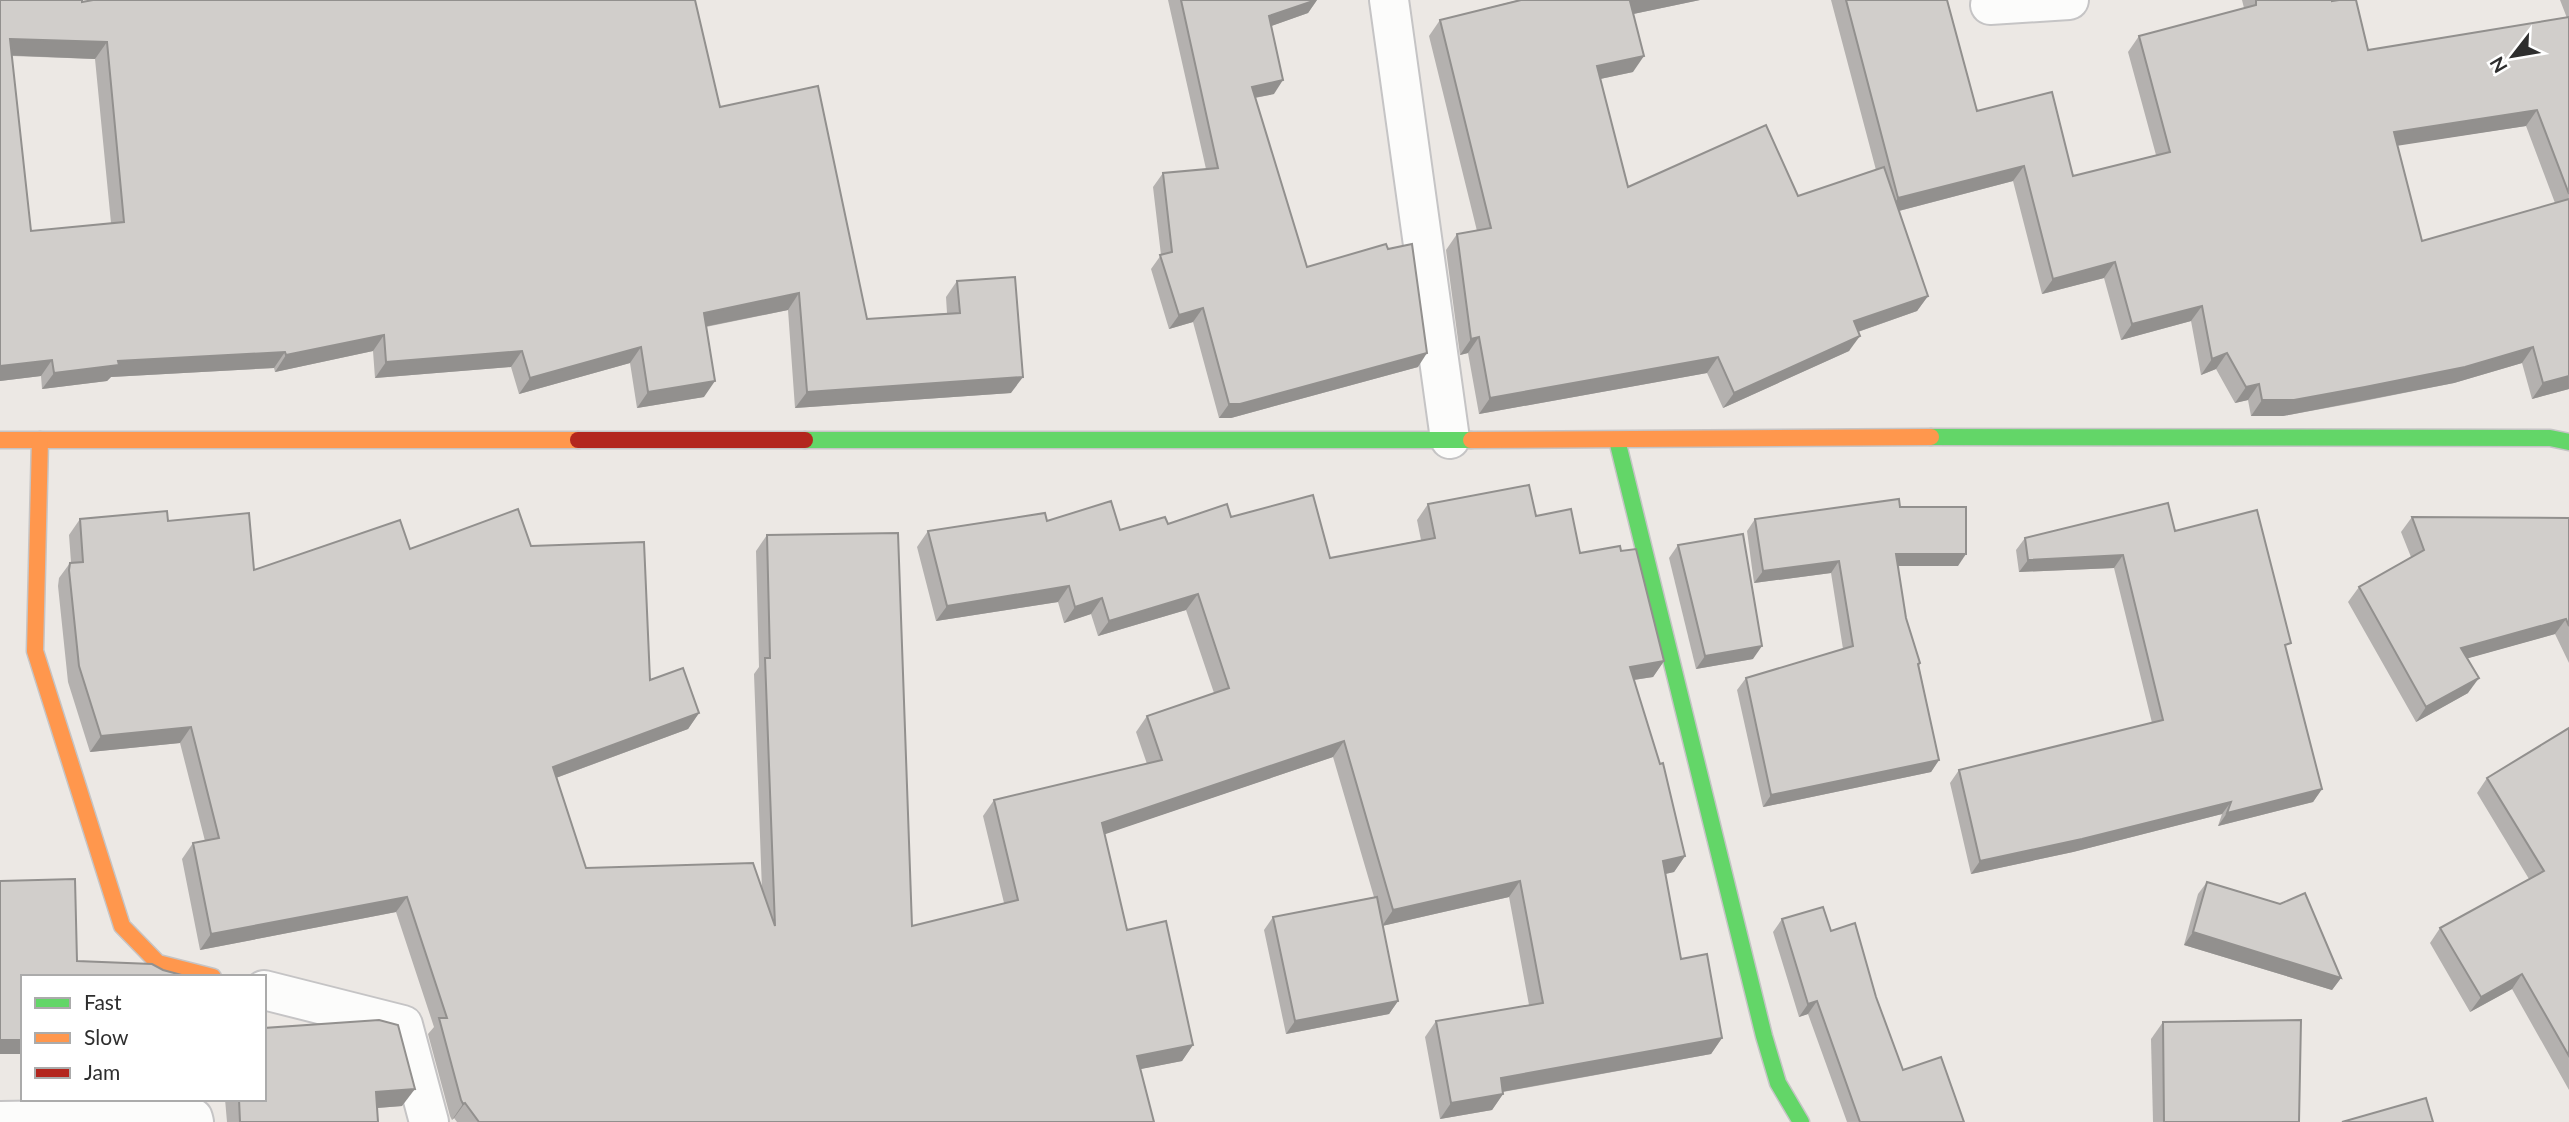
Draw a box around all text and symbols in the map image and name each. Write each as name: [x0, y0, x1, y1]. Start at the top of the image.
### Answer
north arrow: [2478, 21, 2548, 91]
text: N: [2484, 53, 2512, 77]
legend: [21, 975, 266, 1101]
text: Fast: [84, 989, 122, 1014]
text: Slow: [84, 1024, 129, 1049]
text: Jam: [84, 1059, 120, 1084]

